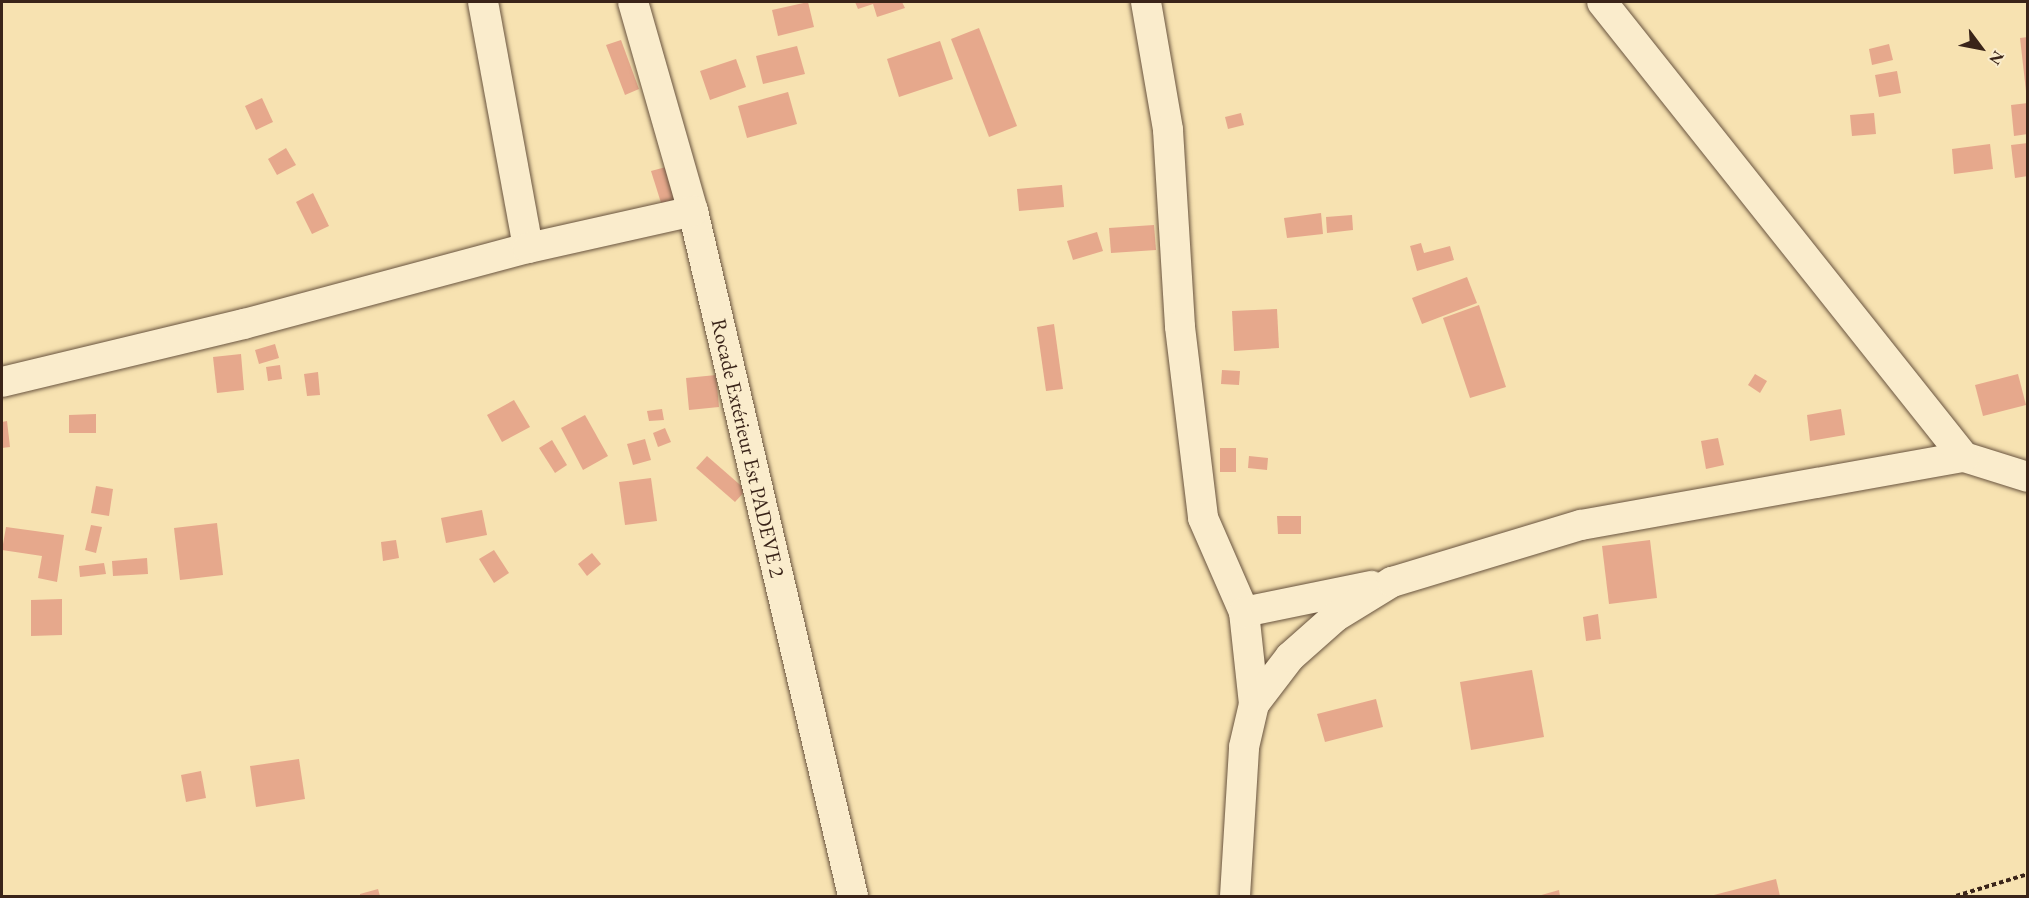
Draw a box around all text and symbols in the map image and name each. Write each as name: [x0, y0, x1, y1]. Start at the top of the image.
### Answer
north arrow: [1951, 18, 2011, 78]
text: N: [1984, 47, 2009, 69]
street label: Rocade Extérieur Est PADEVE 2: [706, 316, 790, 580]

